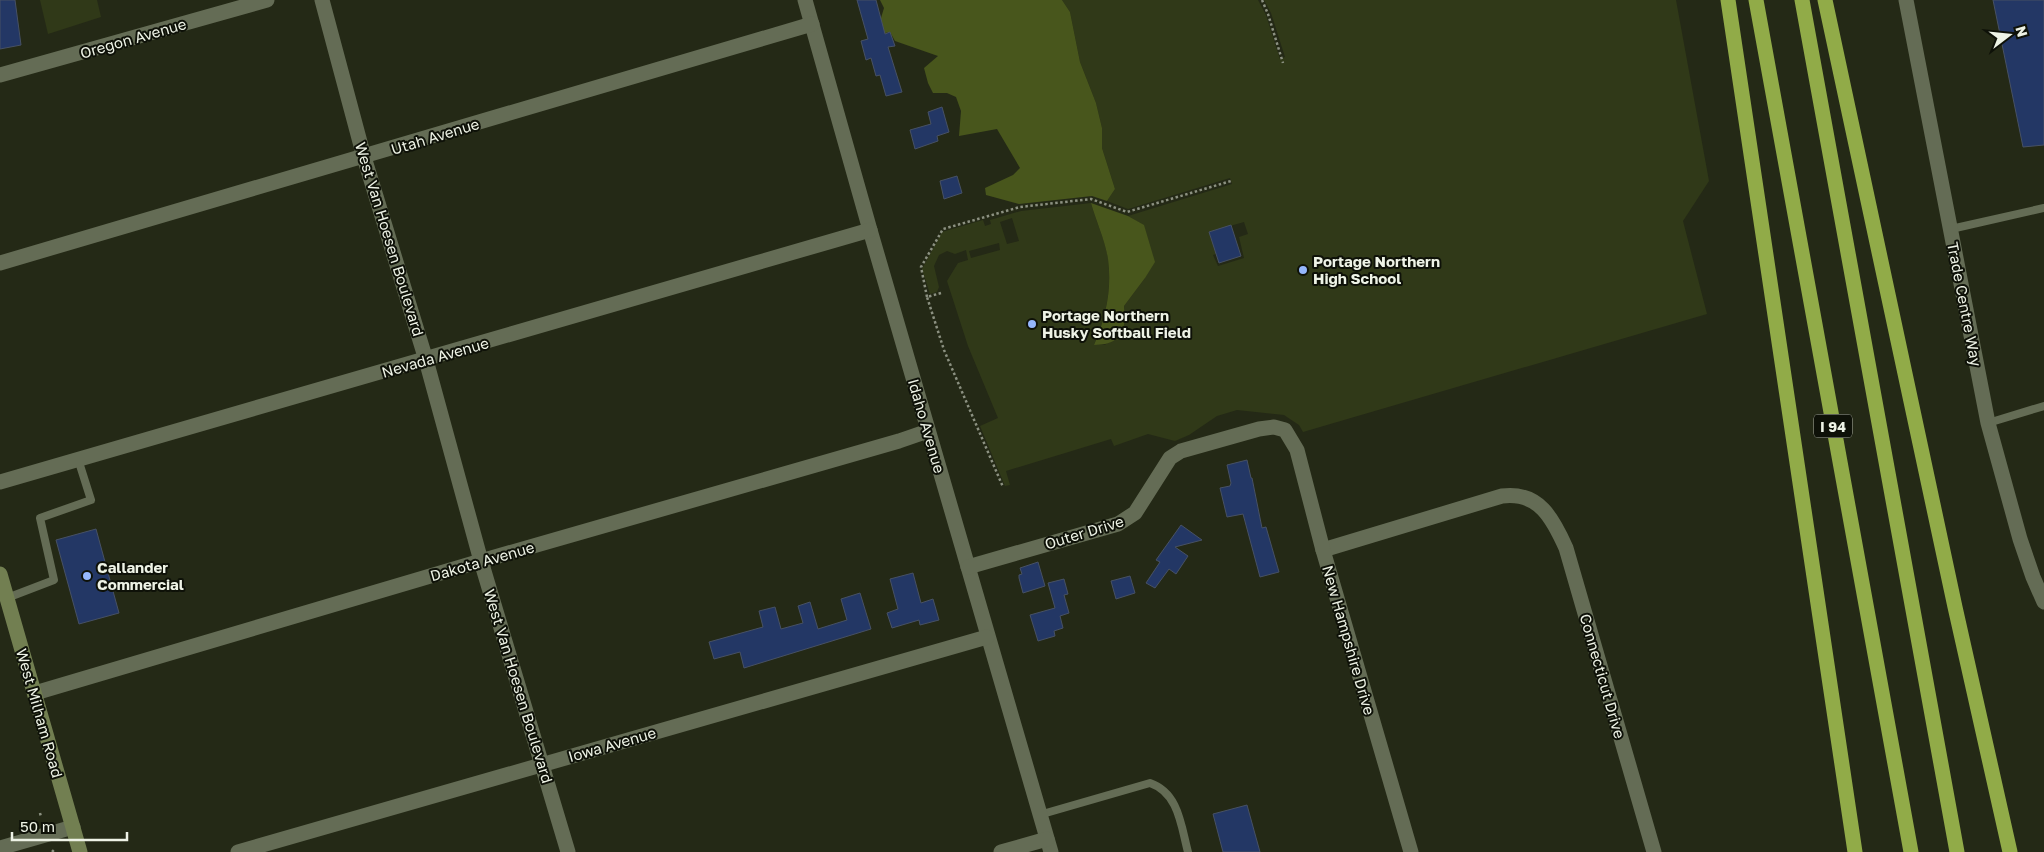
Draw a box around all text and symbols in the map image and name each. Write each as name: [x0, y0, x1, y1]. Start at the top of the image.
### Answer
north arrow: [1984, 10, 2034, 60]
street label: Oregon Avenue: [78, 14, 188, 62]
text: N: [2012, 24, 2032, 39]
street label: Utah Avenue: [389, 114, 482, 158]
street label: West Van Hoesen Boulevard: [352, 140, 428, 338]
street label: Trade Centre Way: [1944, 240, 1986, 368]
place label: Portage Northern High School: [1313, 252, 1440, 287]
marker: Portage Northern High School: [1297, 264, 1309, 276]
place label: Portage Northern Husky Softball Field: [1042, 306, 1191, 341]
marker: Portage Northern Husky Softball Field: [1026, 318, 1038, 330]
street label: Nevada Avenue: [379, 333, 491, 381]
street label: Idaho Avenue: [905, 377, 949, 476]
road number: I 94: [1814, 414, 1852, 438]
street label: Outer Drive: [1042, 511, 1126, 553]
street label: Dakota Avenue: [428, 537, 536, 584]
place label: Callander Commercial: [97, 558, 184, 593]
street label: New Hampshire Drive: [1319, 563, 1379, 717]
marker: Callander Commercial: [81, 570, 93, 582]
street label: West Van Hoesen Boulevard: [481, 587, 557, 785]
street label: Connecticut Drive: [1577, 612, 1629, 741]
street label: West Milham Road: [13, 646, 67, 780]
street label: Iowa Avenue: [566, 723, 658, 765]
scale bar: [12, 810, 128, 842]
text: 50 m: [20, 817, 55, 835]

